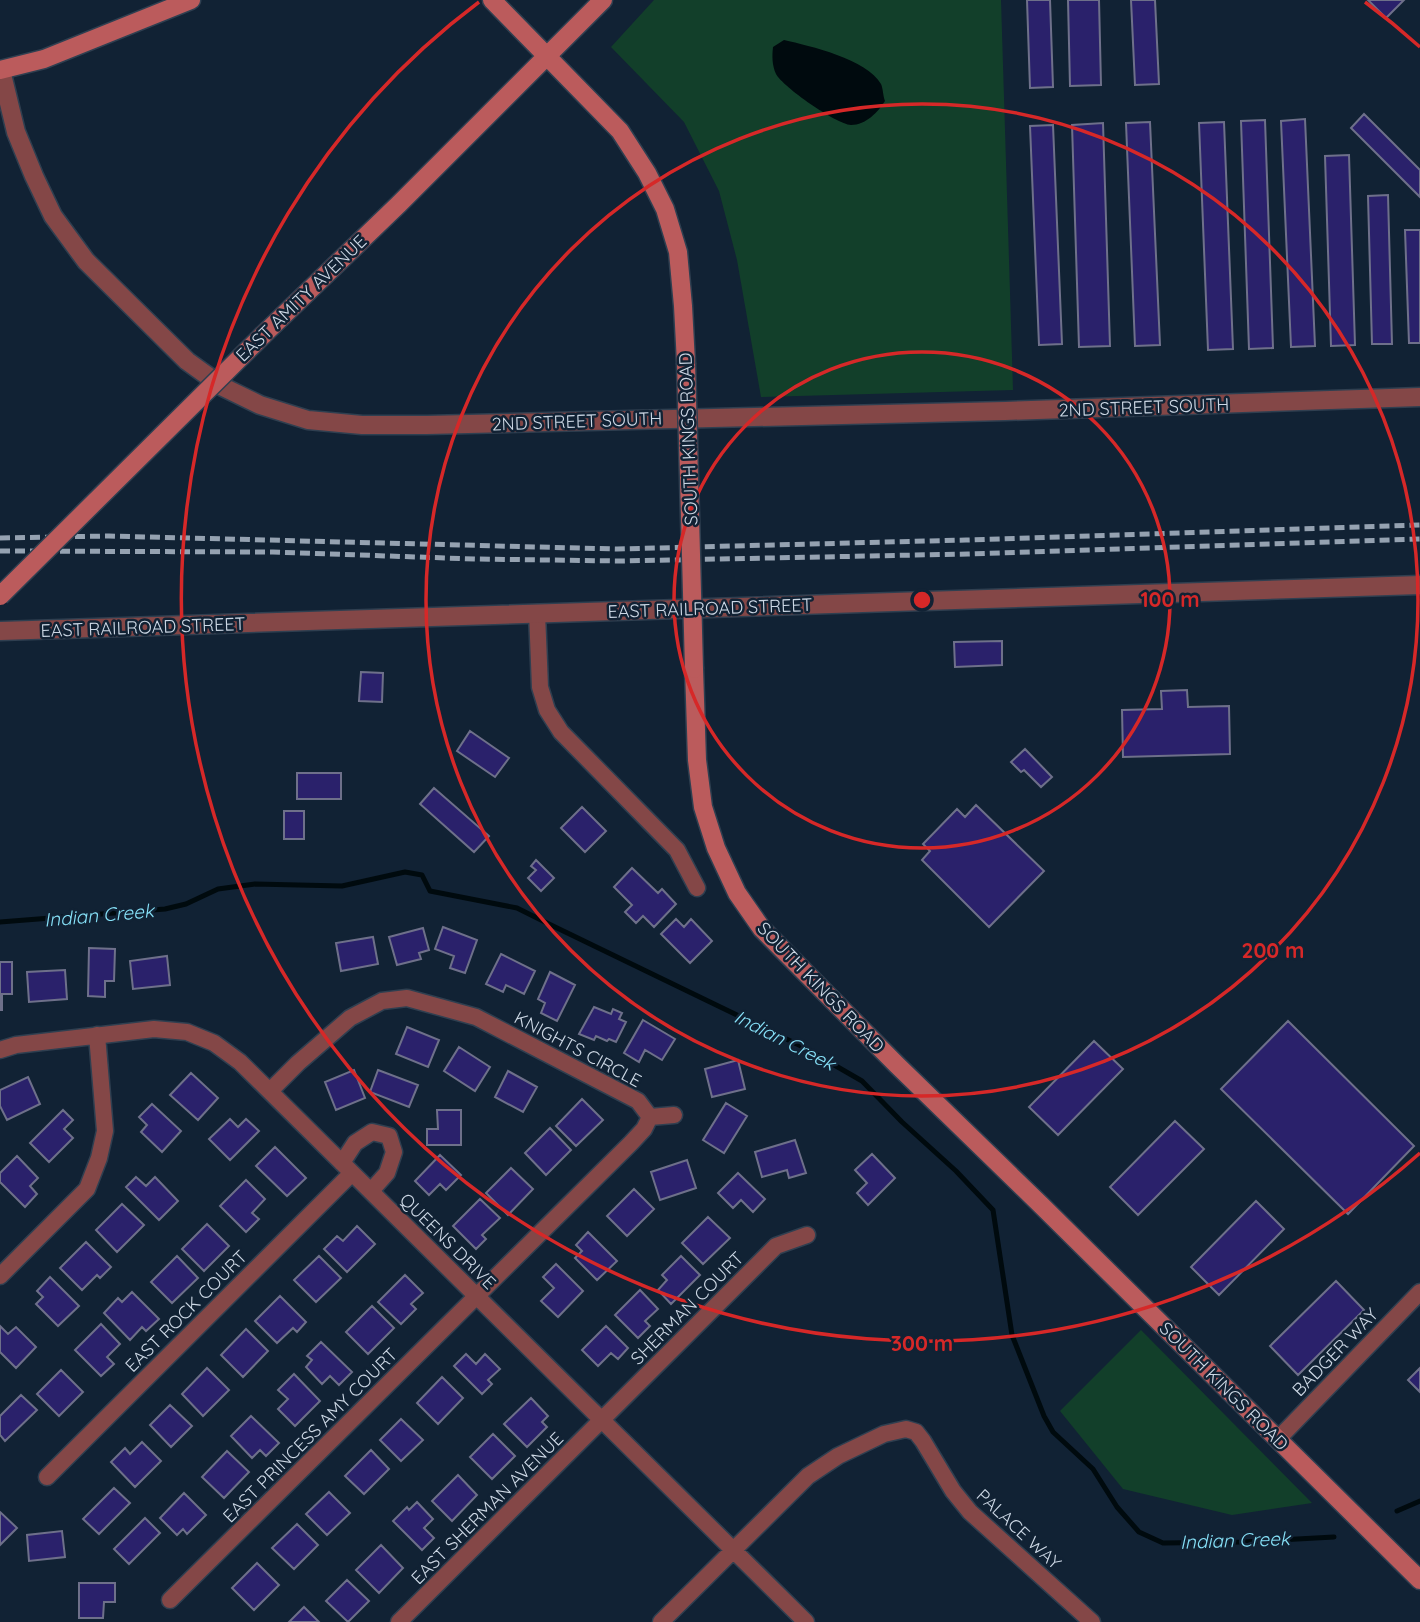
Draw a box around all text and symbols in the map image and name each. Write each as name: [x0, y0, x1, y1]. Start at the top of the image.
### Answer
street label: EAST AMITY AVENUE: [231, 230, 371, 366]
street label: SOUTH KINGS ROAD: [673, 352, 703, 526]
street label: 2ND STREET SOUTH: [1058, 393, 1230, 421]
street label: 2ND STREET SOUTH: [491, 407, 663, 435]
text: 100 m: [1140, 586, 1200, 612]
centre of rings: [910, 588, 934, 612]
street label: EAST RAILROAD STREET: [607, 593, 813, 623]
street label: EAST RAILROAD STREET: [40, 612, 246, 642]
water label: Indian Creek: [43, 898, 157, 932]
street label: SOUTH KINGS ROAD: [753, 917, 889, 1057]
text: 200 m: [1242, 937, 1304, 963]
water label: Indian Creek: [731, 1004, 841, 1076]
street label: KNIGHTS CIRCLE: [510, 1006, 646, 1092]
street label: QUEENS DRIVE: [395, 1188, 501, 1294]
street label: EAST ROCK COURT: [120, 1245, 252, 1377]
street label: SHERMAN COURT: [625, 1246, 749, 1370]
street label: BADGER WAY: [1287, 1303, 1383, 1401]
street label: SOUTH KINGS ROAD: [1155, 1317, 1293, 1455]
text: 300 m: [891, 1330, 953, 1356]
street label: EAST PRINCESS AMY COURT: [218, 1343, 402, 1527]
street label: EAST SHERMAN AVENUE: [406, 1427, 568, 1589]
street label: PALACE WAY: [972, 1484, 1066, 1574]
water label: Indian Creek: [1180, 1526, 1292, 1554]

